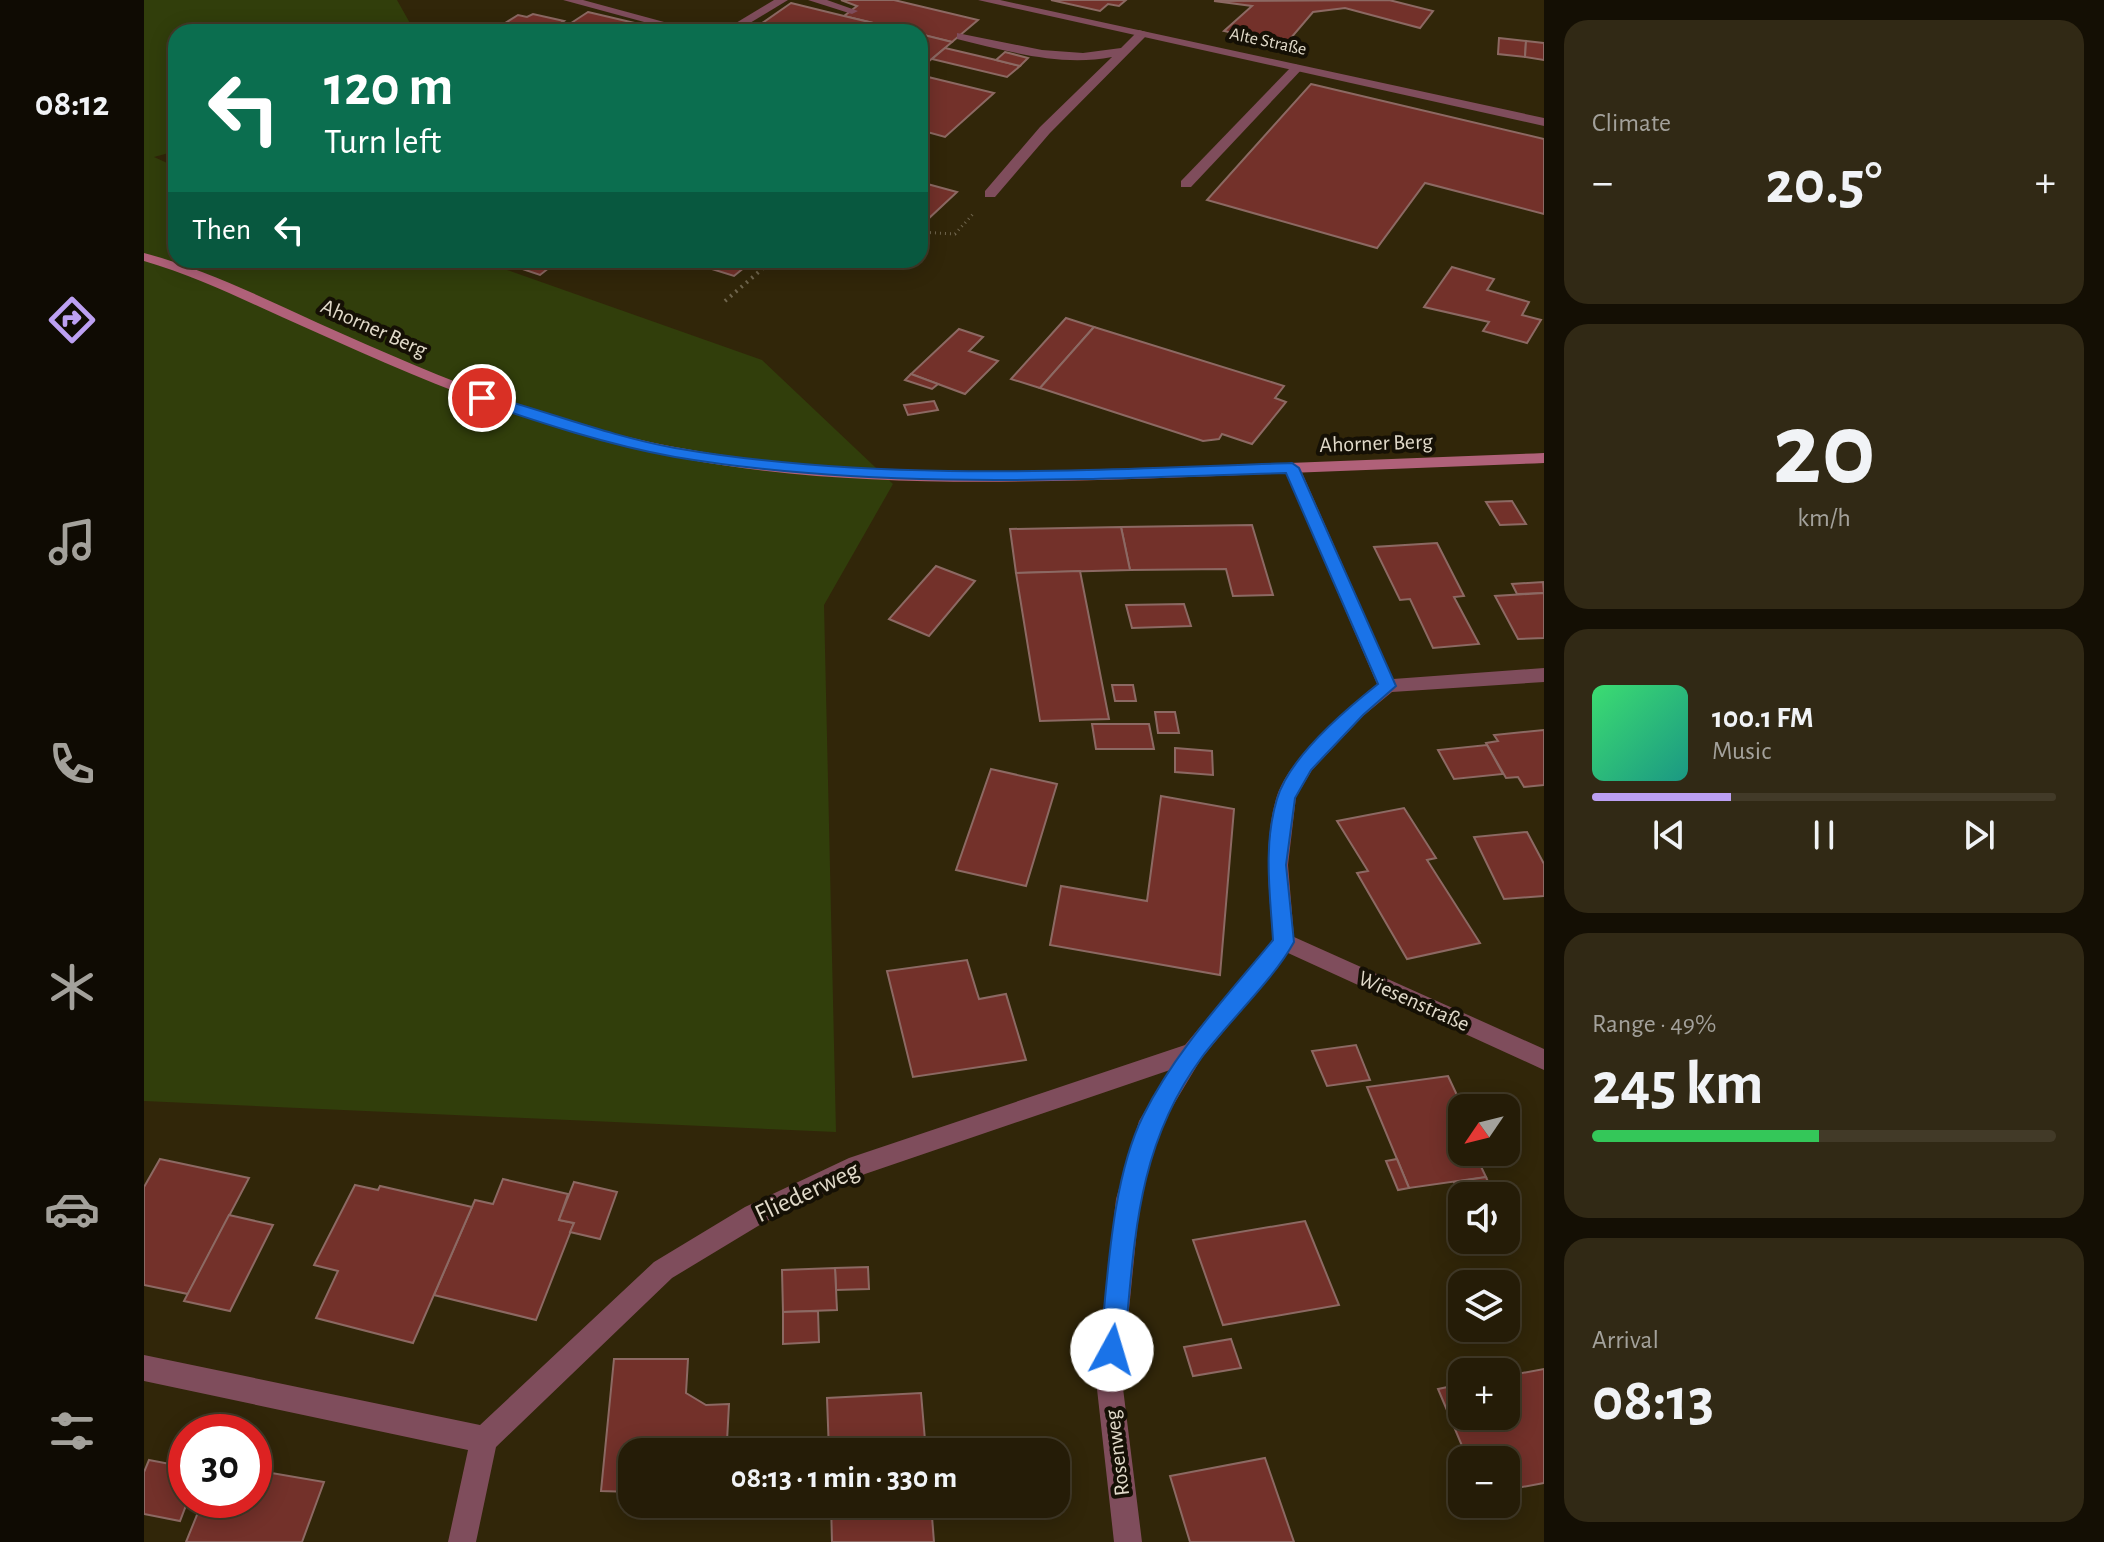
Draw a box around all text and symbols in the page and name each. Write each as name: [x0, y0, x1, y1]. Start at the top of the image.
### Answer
street label: Alte Straße: [1228, 25, 1308, 59]
icon: left: [192, 56, 296, 160]
text: 120 m: [324, 59, 453, 115]
text: 08:12: [35, 86, 109, 122]
text: Climate: [1592, 110, 1671, 136]
text: Turn left: [324, 124, 441, 160]
text: 20.5°: [1766, 154, 1882, 214]
text: −: [1592, 161, 1613, 205]
text: +: [2035, 161, 2056, 205]
icon: left: [267, 208, 311, 252]
text: Then: [192, 215, 251, 245]
icon: directions: [44, 292, 100, 348]
street label: Ahorner Berg: [318, 295, 431, 361]
pin: [448, 364, 516, 432]
icon: arrive: [460, 376, 504, 420]
text: 20: [1772, 399, 1876, 503]
street label: Ahorner Berg: [1319, 430, 1433, 456]
text: km/h: [1797, 505, 1851, 531]
icon: music: [44, 514, 100, 570]
text: 100.1 FM: [1712, 703, 1814, 733]
icon: phone: [44, 736, 100, 792]
text: Music: [1712, 738, 1771, 764]
icon: previous: [1647, 813, 1691, 857]
icon: pause: [1802, 813, 1846, 857]
icon: next: [1957, 813, 2001, 857]
icon: climate: [44, 959, 100, 1015]
street label: Wiesenstraße: [1355, 967, 1473, 1035]
text: Range · 49%: [1592, 1011, 1716, 1037]
text: 245 km: [1592, 1055, 1764, 1115]
north arrow: [1448, 1094, 1520, 1166]
map controls: [1448, 1094, 1520, 1518]
street label: Fliederweg: [751, 1156, 863, 1227]
icon: car: [44, 1181, 100, 1237]
button: sound: [1448, 1182, 1520, 1254]
button: layers: [1448, 1270, 1520, 1342]
position arrow: [1070, 1308, 1154, 1392]
text: Arrival: [1592, 1327, 1659, 1353]
button: +: [1448, 1358, 1520, 1430]
text: 08:13: [1592, 1371, 1714, 1431]
icon: filters: [44, 1403, 100, 1459]
street label: Rosenweg: [1101, 1408, 1133, 1497]
speed limit sign: 30: [168, 1414, 272, 1518]
button: −: [1448, 1446, 1520, 1518]
text: 08:13 · 1 min · 330 m: [731, 1463, 957, 1493]

